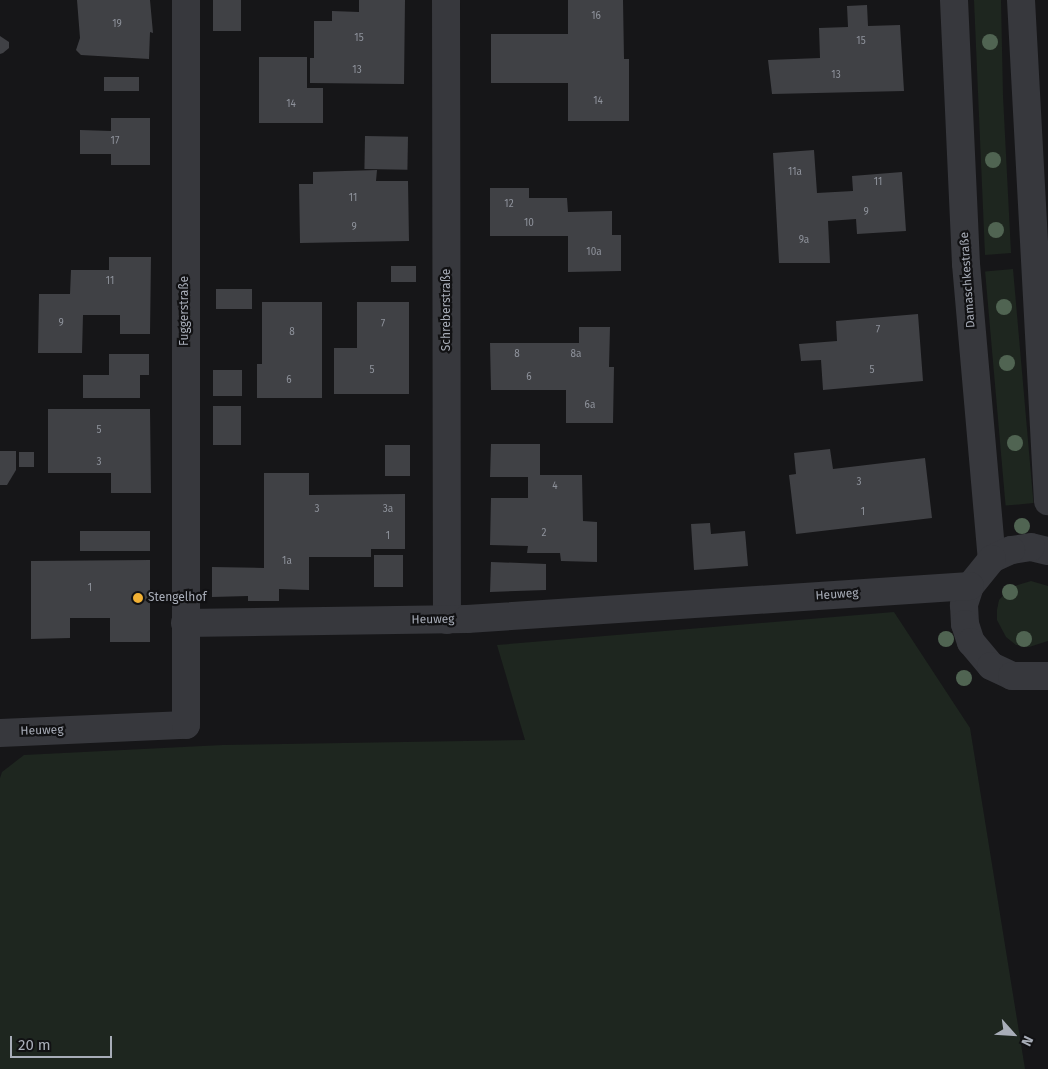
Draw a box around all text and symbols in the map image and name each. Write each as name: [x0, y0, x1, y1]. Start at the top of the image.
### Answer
house number: 16: [591, 11, 601, 23]
house number: 19: [112, 19, 122, 31]
house number: 15: [354, 33, 364, 45]
house number: 15: [856, 36, 866, 48]
house number: 13: [352, 65, 362, 77]
house number: 13: [831, 70, 841, 82]
house number: 14: [593, 96, 603, 108]
house number: 14: [286, 99, 296, 111]
house number: 17: [111, 136, 119, 148]
house number: 11a: [788, 167, 802, 179]
house number: 11: [874, 177, 882, 189]
house number: 11: [349, 193, 357, 205]
house number: 12: [504, 199, 514, 211]
house number: 9: [863, 207, 869, 219]
house number: 10: [524, 218, 534, 230]
house number: 9: [351, 222, 357, 234]
street label: Damaschkestraße: [957, 232, 979, 328]
house number: 9a: [799, 235, 809, 247]
house number: 10a: [586, 247, 602, 259]
street label: Schreberstraße: [440, 269, 454, 351]
house number: 11: [106, 276, 114, 288]
street label: Fuggerstraße: [178, 276, 192, 346]
house number: 9: [58, 318, 64, 330]
house number: 7: [381, 319, 385, 331]
house number: 7: [876, 325, 880, 337]
house number: 8: [289, 327, 295, 339]
house number: 8: [514, 349, 520, 361]
house number: 8a: [571, 349, 581, 361]
house number: 5: [369, 365, 375, 377]
house number: 5: [869, 365, 875, 377]
house number: 6: [526, 372, 532, 384]
house number: 6: [286, 375, 292, 387]
house number: 6a: [585, 400, 595, 412]
house number: 5: [96, 425, 102, 437]
house number: 3: [97, 457, 101, 469]
house number: 3: [857, 477, 861, 489]
house number: 4: [552, 481, 558, 493]
house number: 3: [315, 504, 319, 516]
house number: 3a: [383, 504, 393, 516]
house number: 1: [861, 507, 865, 519]
house number: 2: [542, 528, 546, 540]
house number: 1: [386, 531, 390, 543]
house number: 1a: [282, 556, 292, 568]
house number: 1: [88, 583, 92, 595]
street label: Heuweg: [815, 586, 859, 604]
place label: Stengelhof: [148, 591, 206, 605]
marker: Stengelhof: [132, 592, 144, 604]
street label: Heuweg: [411, 612, 455, 628]
street label: Heuweg: [20, 723, 64, 739]
north arrow: [988, 1009, 1038, 1059]
scale bar: [12, 1026, 115, 1058]
text: N: [1017, 1033, 1037, 1049]
text: 20 m: [18, 1036, 51, 1054]

